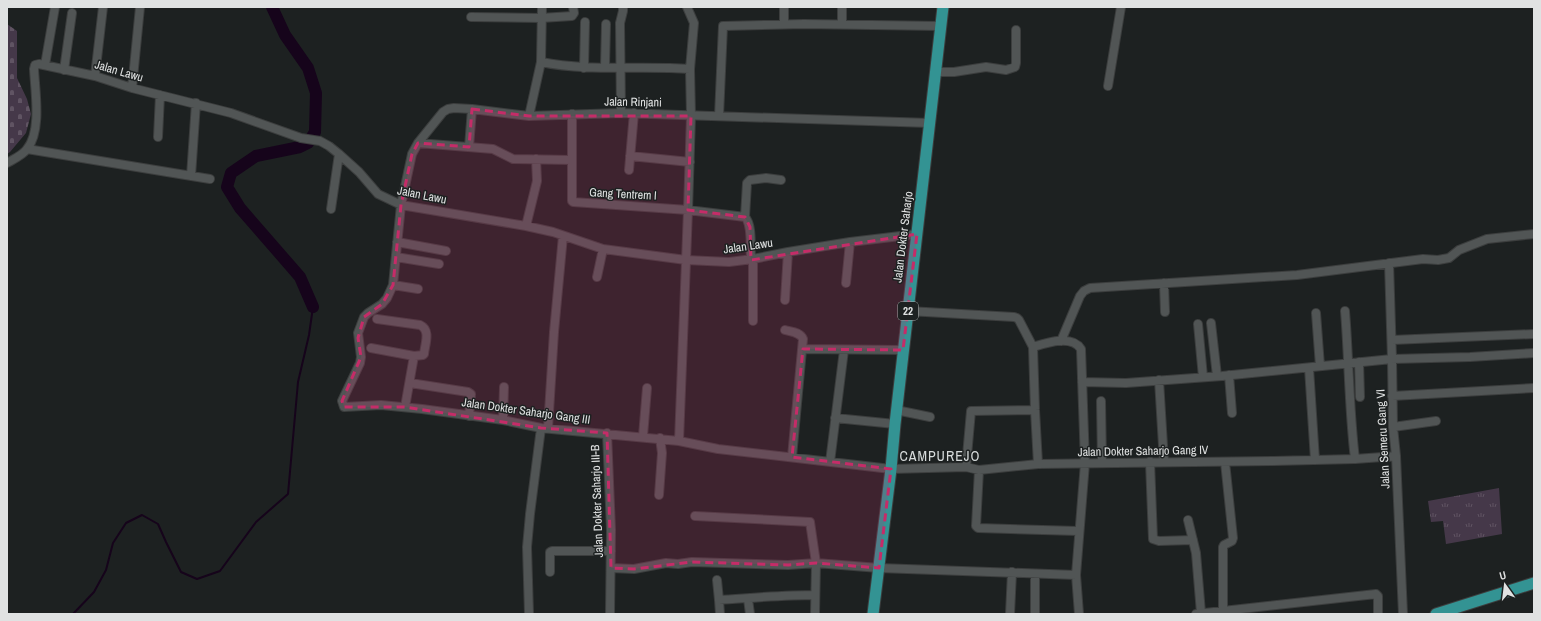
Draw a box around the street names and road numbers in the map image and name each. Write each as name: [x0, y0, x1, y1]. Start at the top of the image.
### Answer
street label: Jalan Lawu: [93, 56, 145, 86]
street label: Jalan Rinjani: [604, 94, 662, 110]
street label: Jalan Lawu: [396, 182, 448, 208]
street label: Gang Tentrem I: [589, 184, 657, 204]
street label: Jalan Dokter Saharjo: [889, 190, 917, 284]
street label: Jalan Lawu: [722, 235, 774, 257]
road number: 22: [898, 302, 918, 320]
street label: Jalan Semeru Gang VI: [1372, 389, 1394, 489]
street label: Jalan Dokter Saharjo Gang III: [461, 394, 591, 428]
street label: Jalan Dokter Saharjo Gang IV: [1078, 442, 1209, 460]
street label: Jalan Dokter Saharjo III-B: [587, 444, 607, 558]

